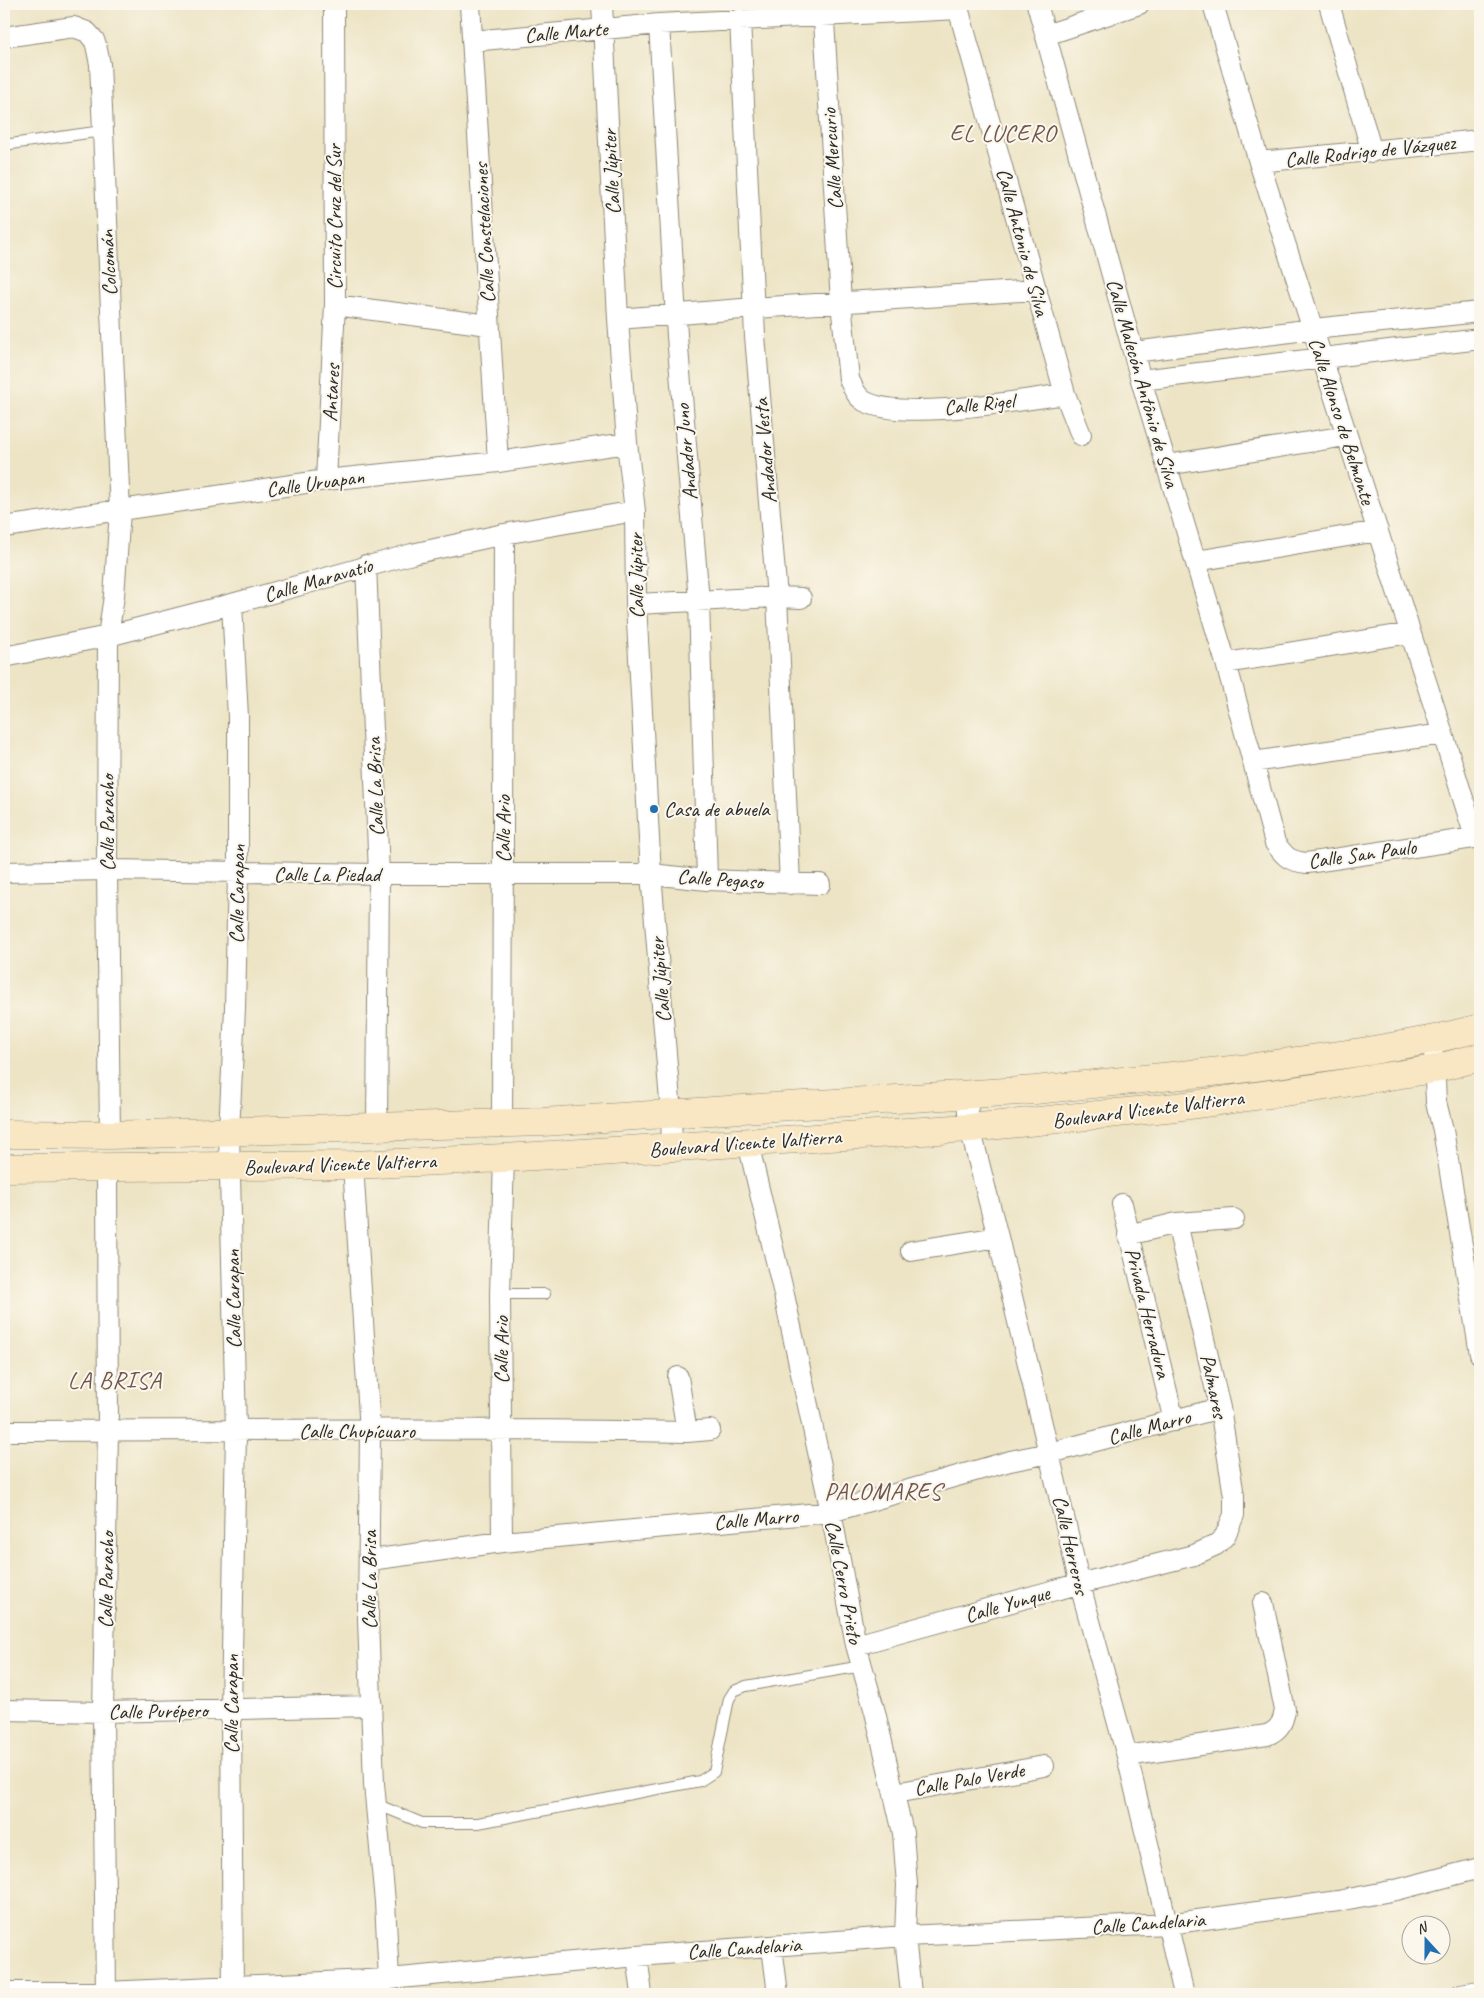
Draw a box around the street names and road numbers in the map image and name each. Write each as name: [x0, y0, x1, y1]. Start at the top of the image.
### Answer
street label: Calle Marte: [523, 15, 611, 49]
street label: Calle Mercurio: [815, 106, 849, 211]
street label: Calle Júpiter: [596, 127, 626, 215]
street label: Calle Rodrigo de Vázquez: [1284, 129, 1458, 173]
street label: Circuito Cruz del Sur: [321, 143, 347, 290]
street label: Calle Constelaciones: [467, 160, 501, 304]
street label: Calle Antonio de Silva: [991, 165, 1056, 320]
street label: Colcomán: [93, 229, 123, 297]
street label: Calle Malecón Antônio de Silva: [1101, 276, 1186, 492]
street label: Calle Alonso de Belmonte: [1303, 334, 1382, 509]
street label: Antares: [317, 362, 346, 422]
street label: Calle Rigel: [943, 387, 1019, 421]
street label: Andador Vesta: [747, 396, 783, 505]
street label: Andador Juno: [669, 401, 703, 501]
street label: Calle Uruapan: [264, 463, 366, 503]
street label: Calle Júpiter: [622, 532, 650, 619]
street label: Calle Maravatío: [261, 552, 377, 608]
street label: Calle La Brisa: [360, 736, 390, 837]
street label: Calle Paracho: [94, 772, 120, 871]
street label: Calle Ario: [490, 794, 516, 863]
street label: Calle San Paulo: [1306, 833, 1419, 874]
street label: Calle Carapan: [223, 844, 251, 944]
street label: Calle La Piedad: [274, 861, 384, 887]
street label: Calle Pegaso: [676, 863, 766, 895]
street label: Calle Júpiter: [643, 935, 677, 1024]
street label: Boulevard Vicente Valtierra: [1051, 1084, 1247, 1134]
street label: Boulevard Vicente Valtierra: [648, 1123, 844, 1163]
street label: Boulevard Vicente Valtierra: [243, 1148, 438, 1180]
street label: Privada Herradura: [1119, 1245, 1177, 1383]
street label: Calle Carapan: [219, 1249, 247, 1349]
street label: Calle Ario: [488, 1315, 514, 1384]
street label: Palmares: [1195, 1352, 1234, 1422]
street label: Calle Marro: [1105, 1403, 1195, 1450]
street label: Calle Chupícuaro: [299, 1418, 417, 1444]
street label: Calle Herreros: [1047, 1493, 1095, 1599]
street label: Calle Marro: [713, 1502, 801, 1536]
street label: Calle Cerro Prieto: [819, 1518, 869, 1647]
street label: Calle Paracho: [92, 1529, 120, 1629]
street label: Calle La Brisa: [356, 1529, 382, 1629]
street label: Calle Yunque: [962, 1579, 1053, 1628]
street label: Calle Carapan: [218, 1654, 244, 1754]
street label: Calle Purépero: [108, 1697, 210, 1725]
street label: Calle Palo Verde: [912, 1756, 1027, 1801]
street label: Calle Candelaria: [1090, 1906, 1208, 1940]
street label: Calle Candelaria: [686, 1931, 804, 1965]

